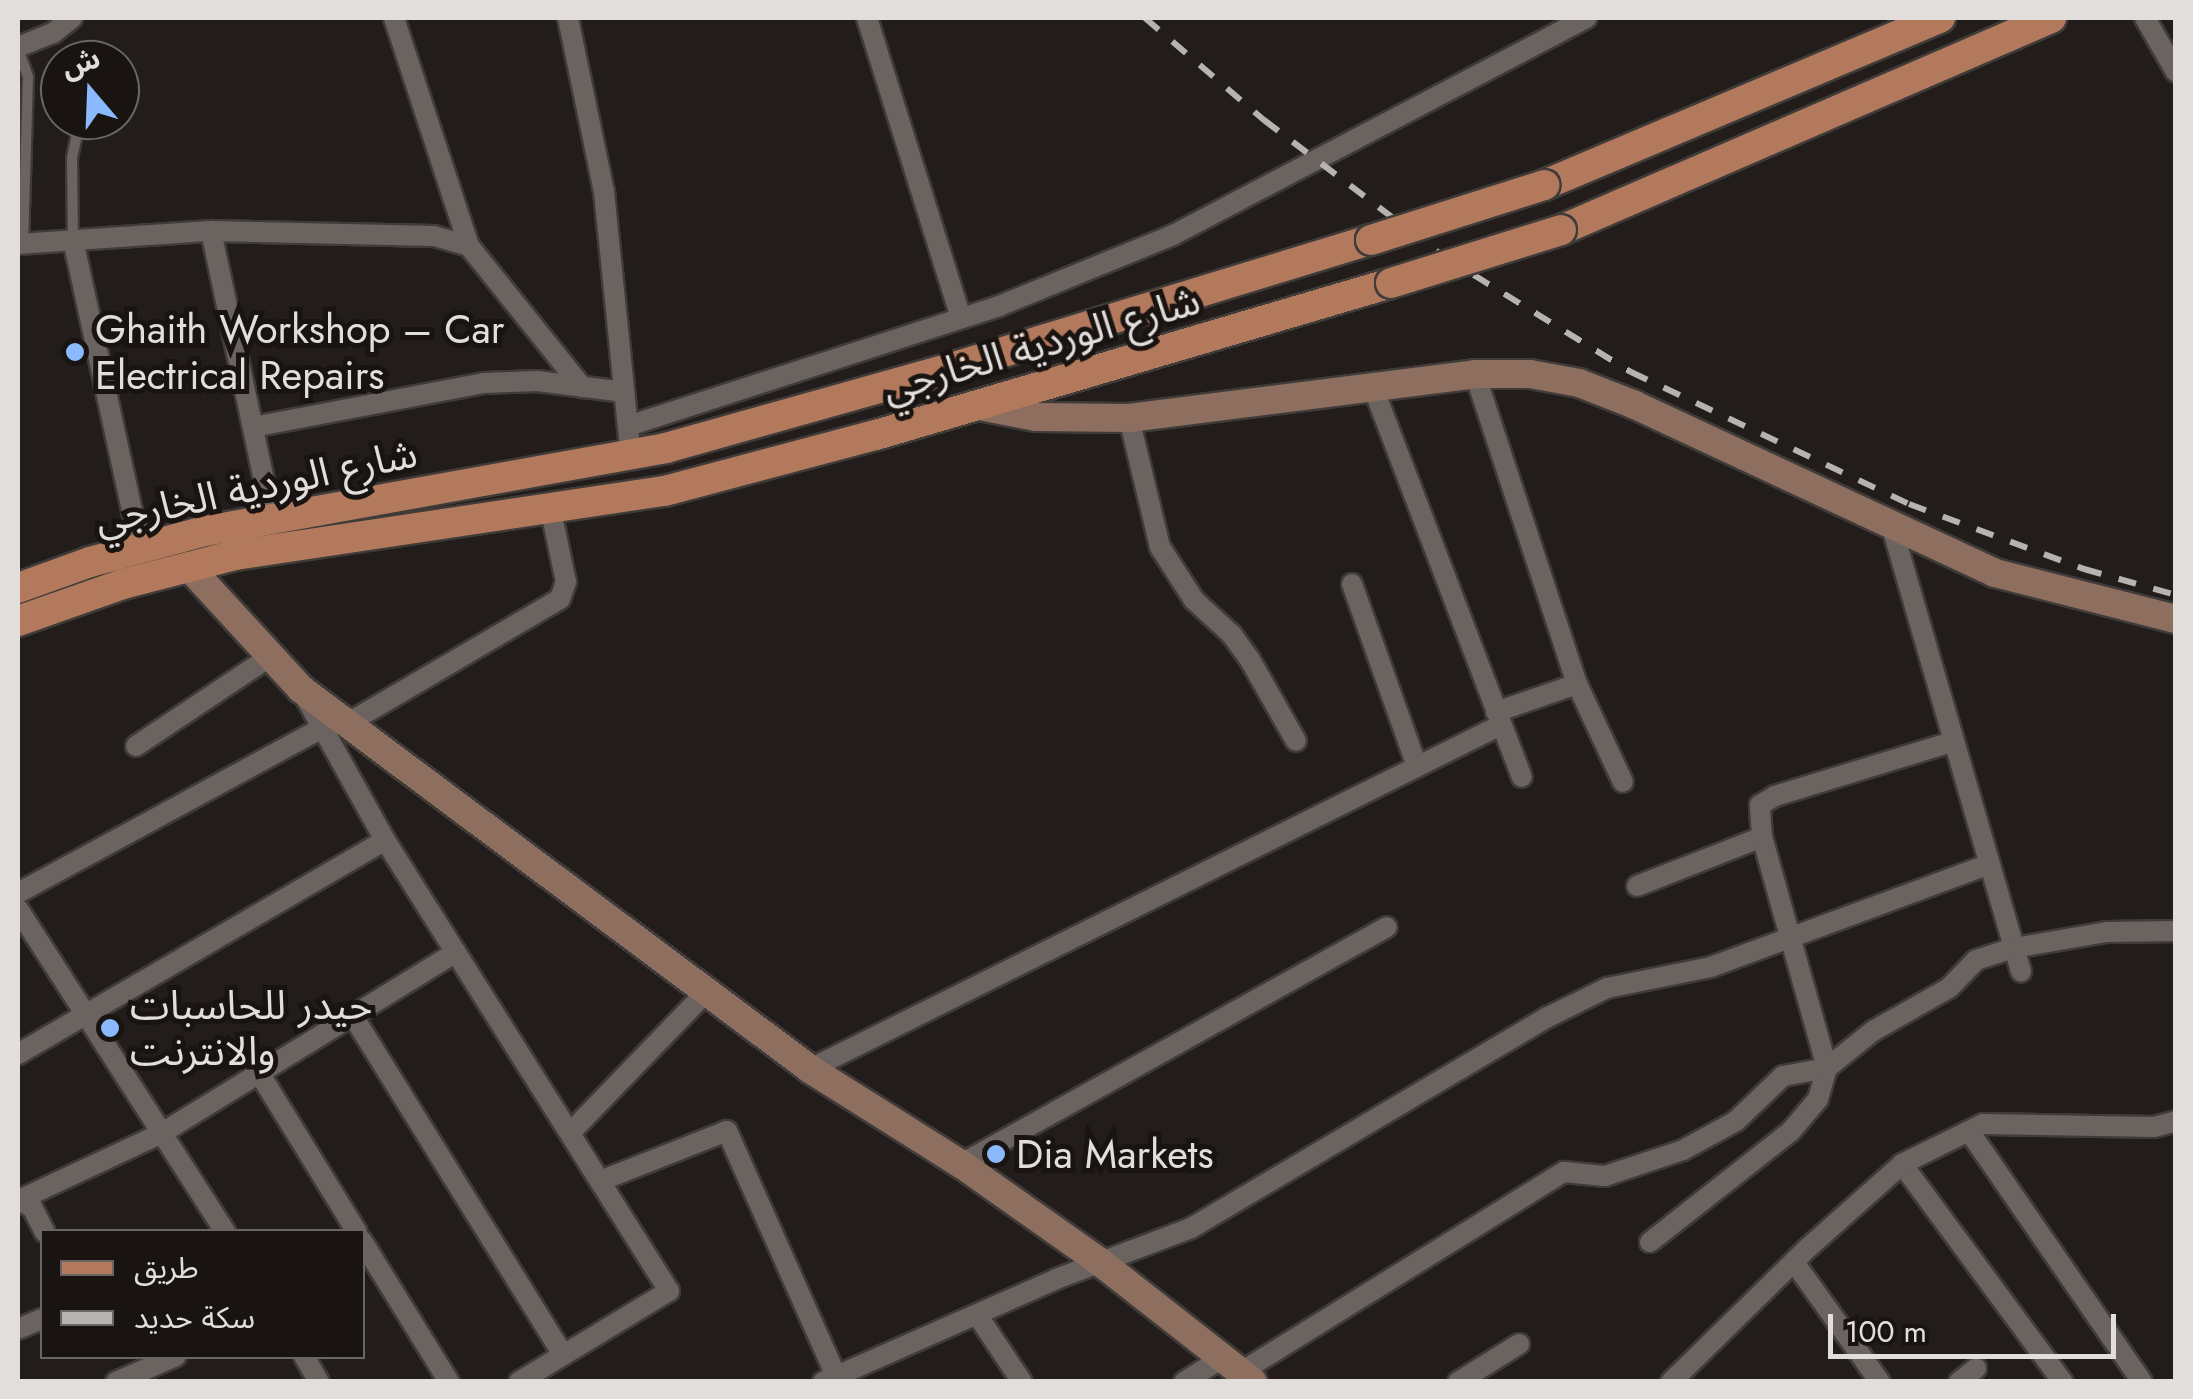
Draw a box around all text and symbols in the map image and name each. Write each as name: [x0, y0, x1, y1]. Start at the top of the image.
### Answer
text: ش: [56, 37, 106, 89]
north arrow: [40, 40, 140, 140]
street label: شارع الوردية الخارجي: [877, 276, 1205, 412]
place label: Ghaith Workshop – Car Electrical Repairs: [95, 305, 505, 399]
marker: Ghaith Workshop – Car Electrical Repairs: [64, 341, 86, 363]
street label: شارع الوردية الخارجي: [91, 428, 421, 544]
place label: حيدر للحاسبات والانترنت: [130, 981, 372, 1075]
marker: حيدر للحاسبات والانترنت: [99, 1017, 121, 1039]
place label: Dia Markets: [1016, 1130, 1214, 1178]
marker: Dia Markets: [985, 1143, 1007, 1165]
legend: [40, 1229, 365, 1359]
text: طريق: [134, 1246, 199, 1289]
scale bar: [1833, 1294, 2120, 1356]
text: سكة حديد: [134, 1296, 255, 1339]
text: 100 m: [1845, 1310, 1927, 1353]

